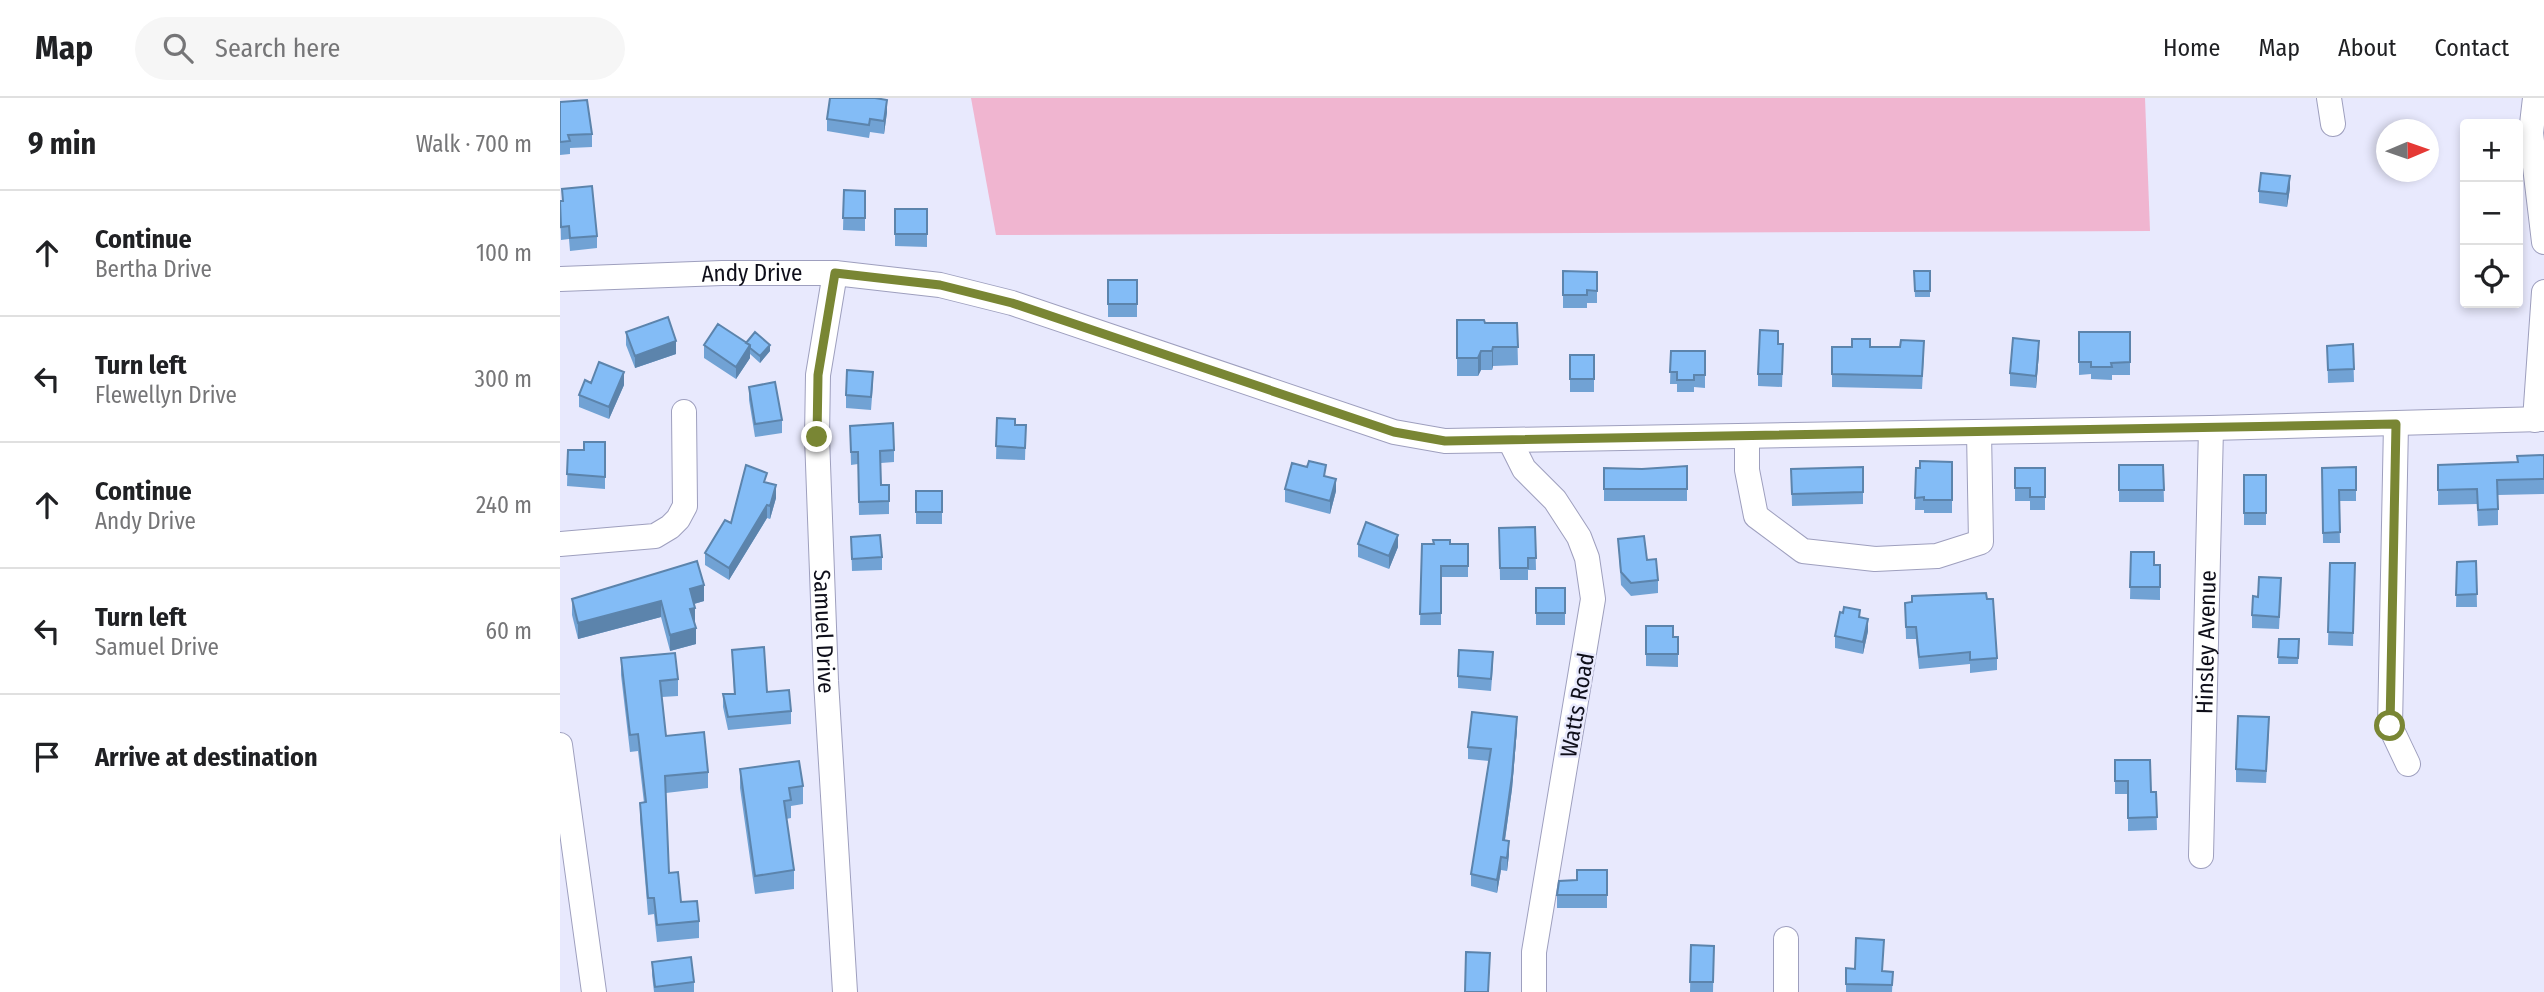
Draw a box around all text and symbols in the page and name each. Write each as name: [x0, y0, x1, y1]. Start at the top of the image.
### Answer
search box: [135, 17, 625, 80]
text: Map: [35, 28, 93, 68]
icon: search: [159, 29, 197, 67]
text: Search here: [215, 33, 340, 64]
text: Home: [2163, 34, 2220, 62]
text: Map: [2258, 34, 2300, 62]
text: About: [2338, 34, 2396, 62]
text: Contact: [2434, 34, 2509, 62]
north arrow: [2376, 119, 2439, 182]
map controls: [2460, 119, 2523, 308]
button: +: [2460, 119, 2523, 182]
text: 9 min: [28, 126, 96, 162]
text: Walk · 700 m: [416, 130, 532, 158]
button: −: [2460, 182, 2523, 245]
text: Continue: [95, 224, 192, 255]
icon: ahead: [28, 234, 66, 272]
text: 100 m: [476, 239, 532, 267]
button: locate: [2460, 245, 2523, 308]
text: Bertha Drive: [95, 255, 212, 283]
street label: Andy Drive: [701, 259, 802, 288]
text: Turn left: [95, 350, 187, 381]
icon: left: [28, 360, 66, 398]
text: 300 m: [475, 365, 532, 393]
text: Flewellyn Drive: [95, 381, 237, 409]
route end: [801, 421, 832, 452]
text: Continue: [95, 476, 192, 507]
icon: ahead: [28, 486, 66, 524]
text: 240 m: [476, 491, 532, 519]
text: Andy Drive: [95, 507, 196, 535]
street label: Samuel Drive: [808, 569, 841, 694]
street label: Hinsley Avenue: [2190, 570, 2222, 714]
text: Turn left: [95, 602, 187, 633]
icon: left: [28, 612, 66, 650]
text: 60 m: [486, 617, 532, 645]
text: Samuel Drive: [95, 633, 219, 661]
street label: Watts Road: [1554, 650, 1600, 760]
route start: [2374, 710, 2405, 741]
icon: arrive: [28, 738, 66, 776]
text: Arrive at destination: [95, 742, 318, 773]

